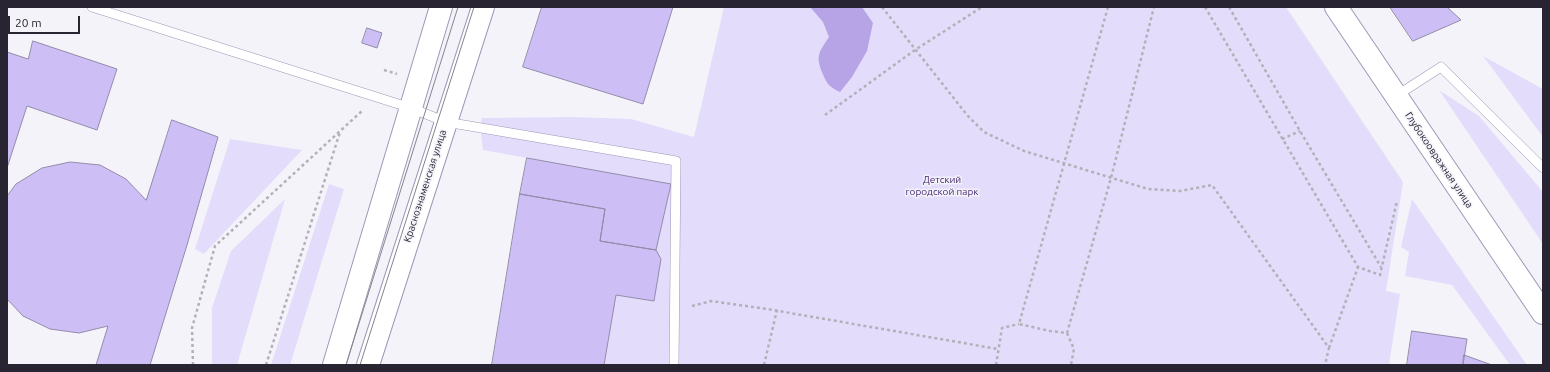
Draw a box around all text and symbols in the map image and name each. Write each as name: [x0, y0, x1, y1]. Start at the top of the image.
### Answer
scale bar: [10, 8, 82, 34]
text: 20 m: [15, 16, 42, 29]
street label: Глубокоовражная улица: [1402, 110, 1476, 210]
street label: Краснознаменская улица: [401, 128, 449, 244]
park label: Детский городской парк: [906, 174, 978, 198]

